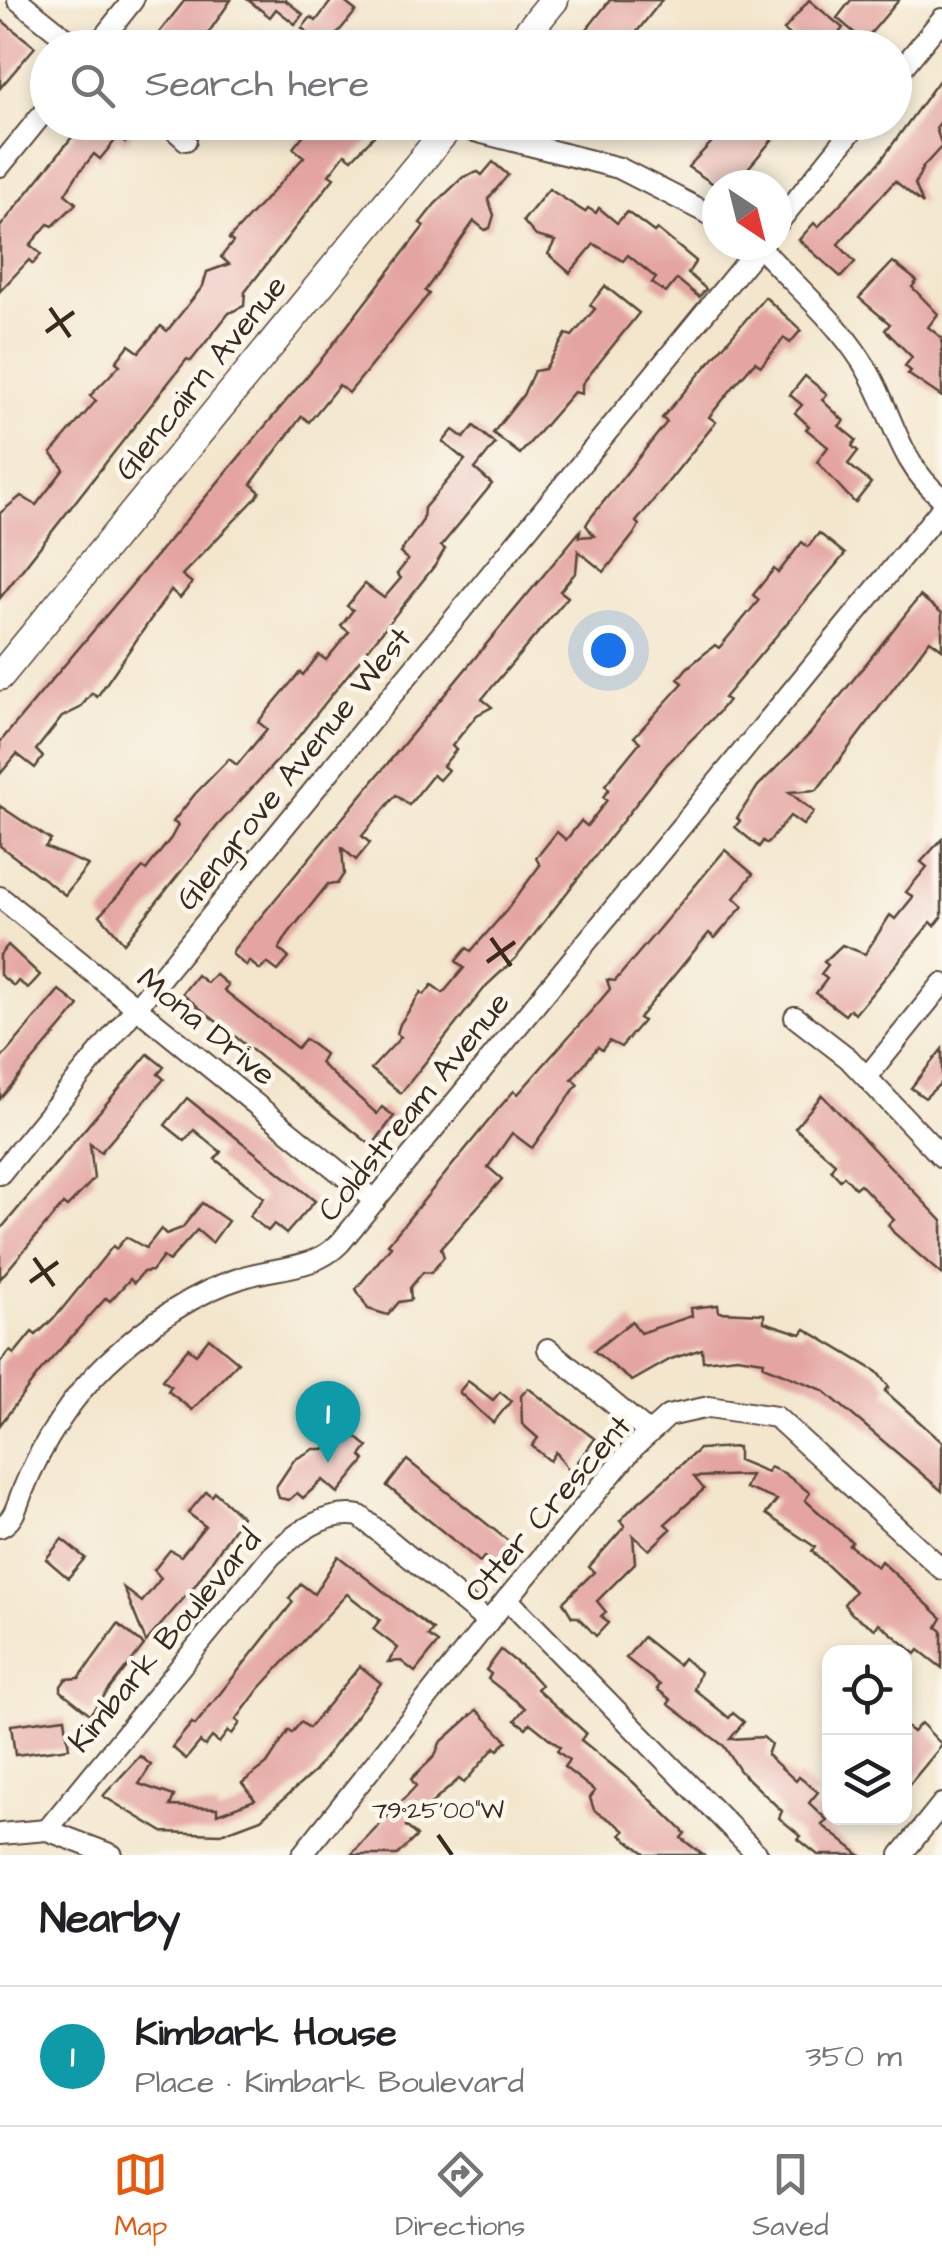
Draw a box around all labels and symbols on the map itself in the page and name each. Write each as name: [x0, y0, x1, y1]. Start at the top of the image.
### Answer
north arrow: [702, 170, 792, 260]
street label: Glencairn Avenue: [104, 266, 298, 490]
street label: Glengrove Avenue West: [166, 618, 423, 920]
your location: [583, 625, 634, 676]
street label: Mona Drive: [127, 957, 285, 1097]
street label: Coldstream Avenue: [307, 982, 521, 1231]
pin: 1: [296, 1380, 360, 1463]
street label: Otter Crescent: [454, 1405, 642, 1613]
street label: Kimbark Boulevard: [58, 1519, 272, 1763]
text: 79°25'00"W: [372, 1793, 505, 1828]

